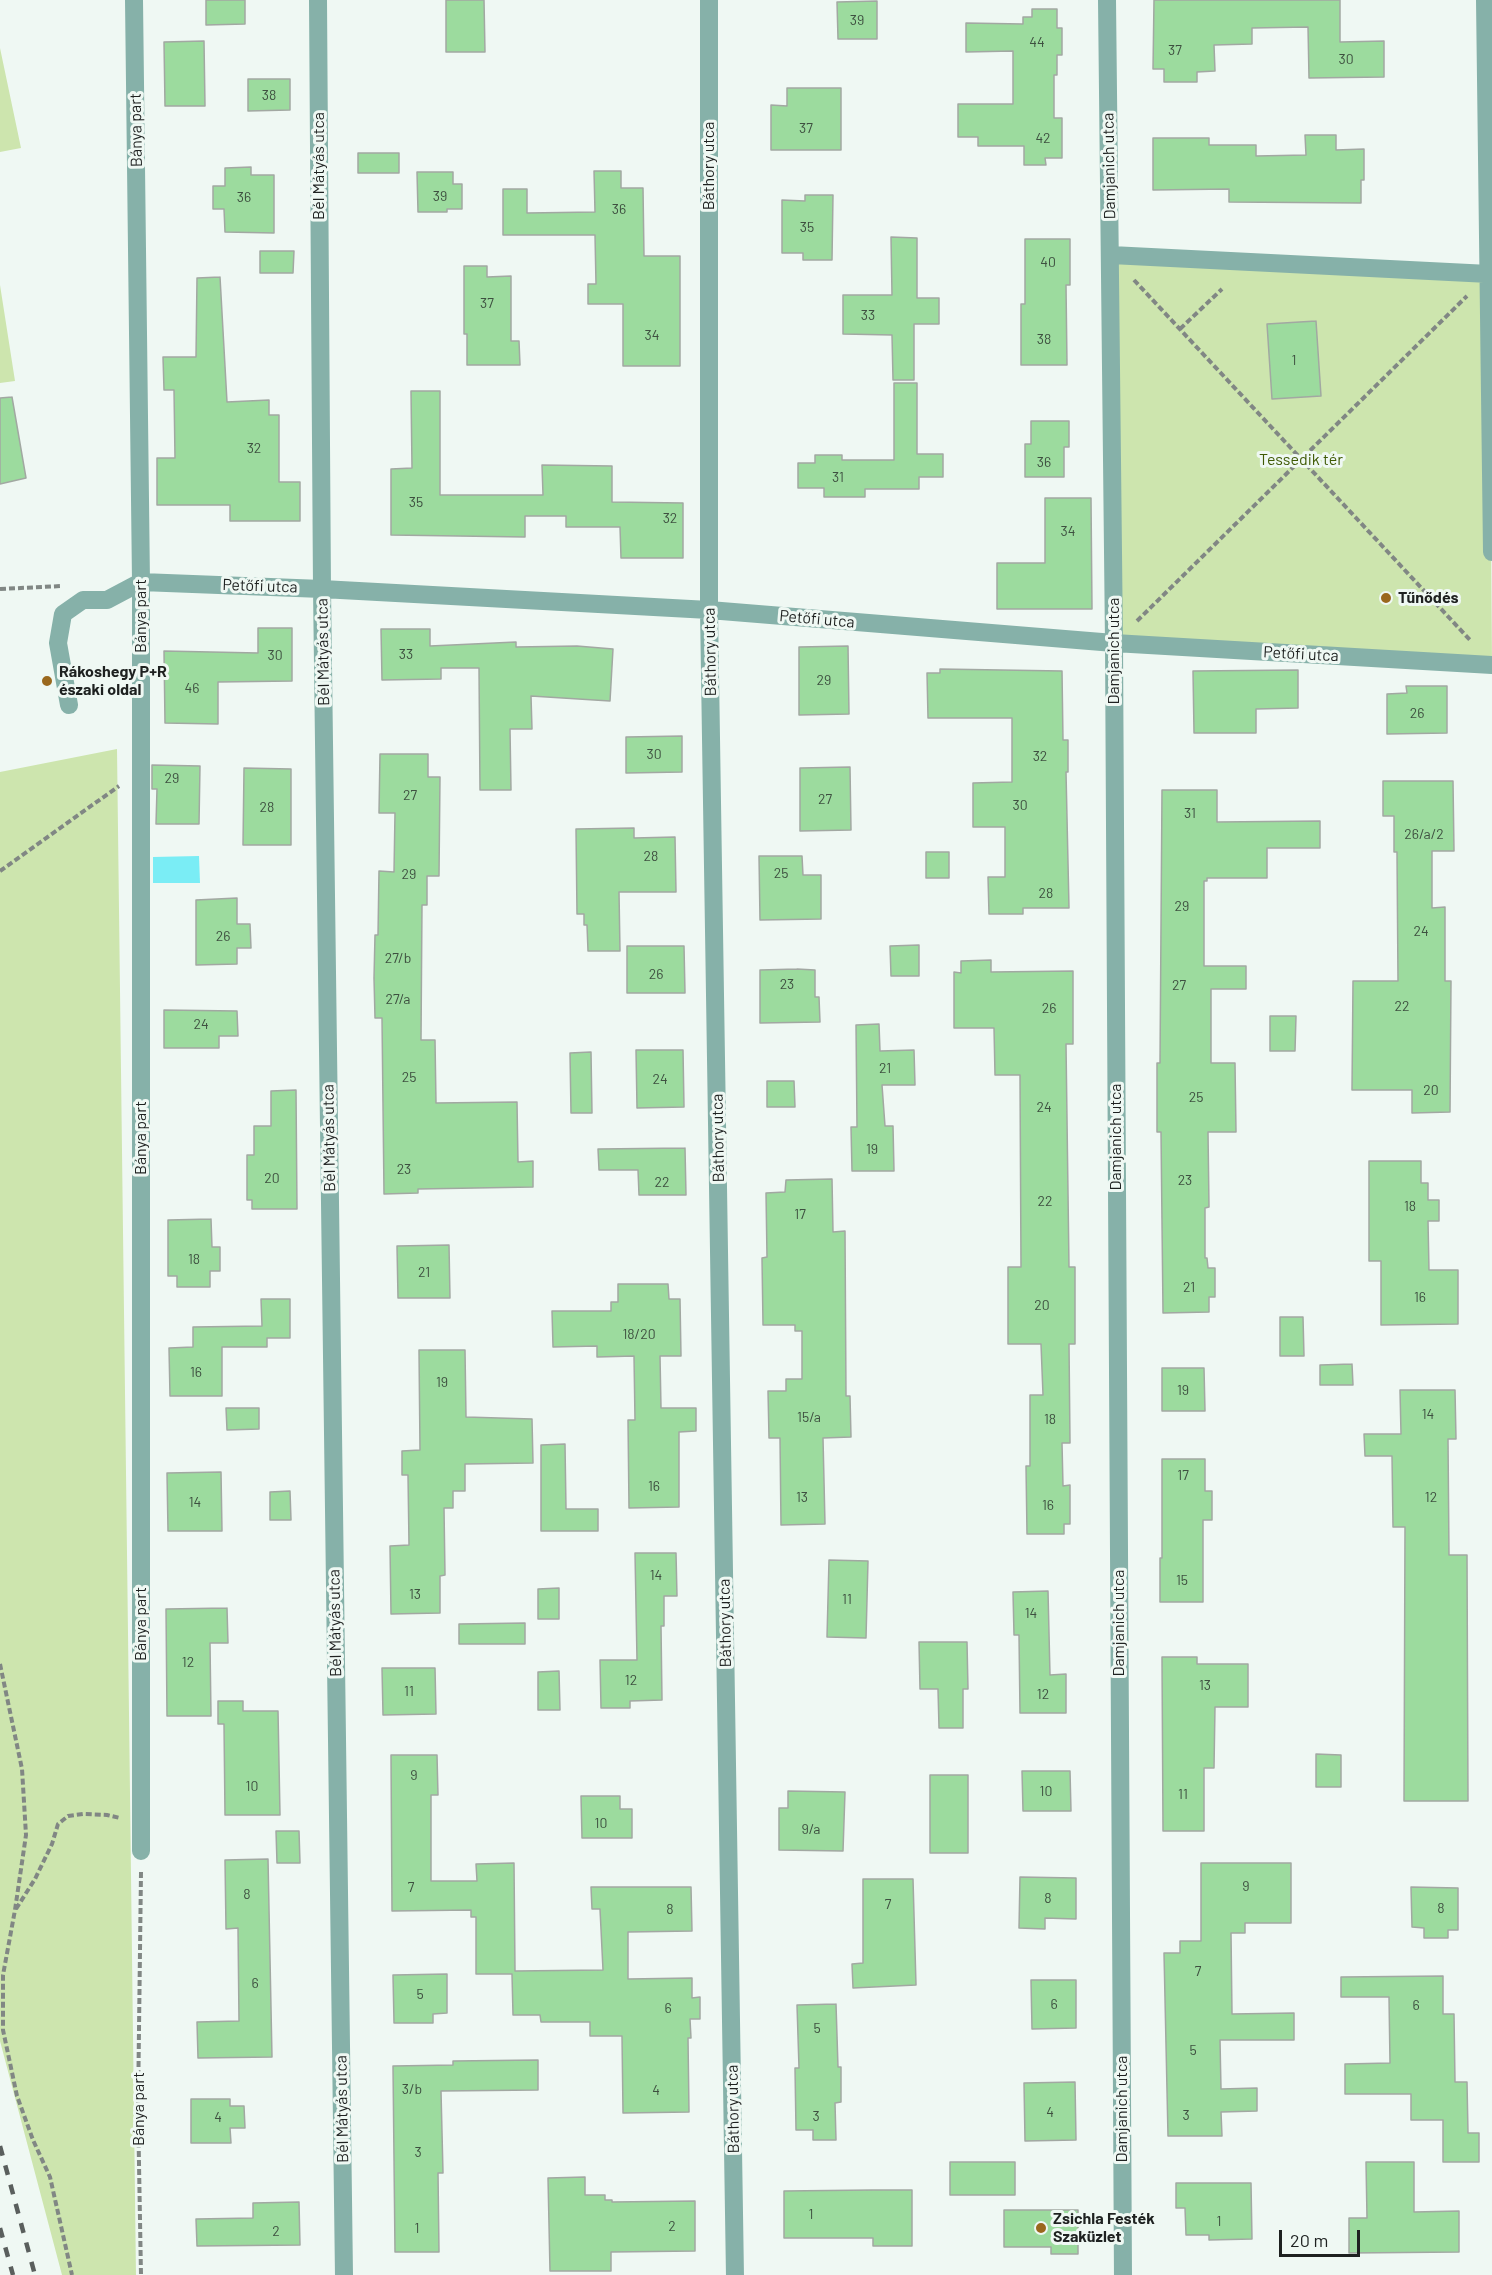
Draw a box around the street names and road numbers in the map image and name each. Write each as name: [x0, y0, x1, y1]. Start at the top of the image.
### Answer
street label: Bánya part: [126, 93, 146, 167]
street label: Bél Mátyás utca: [309, 112, 329, 220]
street label: Damjanich utca: [1098, 112, 1120, 220]
street label: Báthory utca: [699, 122, 719, 210]
street label: Petőfi utca: [222, 575, 298, 597]
street label: Bánya part: [131, 579, 151, 653]
street label: Bél Mátyás utca: [312, 598, 334, 706]
street label: Damjanich utca: [1104, 598, 1124, 704]
street label: Petőfi utca: [779, 606, 855, 632]
street label: Báthory utca: [700, 608, 720, 696]
street label: Petőfi utca: [1263, 642, 1339, 666]
street label: Bél Mátyás utca: [318, 1084, 340, 1192]
street label: Damjanich utca: [1106, 1084, 1126, 1190]
street label: Báthory utca: [708, 1094, 728, 1182]
street label: Bánya part: [131, 1101, 151, 1175]
street label: Bél Mátyás utca: [324, 1569, 346, 1677]
street label: Damjanich utca: [1109, 1570, 1129, 1676]
street label: Báthory utca: [715, 1579, 735, 1667]
street label: Bánya part: [131, 1587, 151, 1661]
street label: Bél Mátyás utca: [331, 2055, 353, 2163]
street label: Damjanich utca: [1112, 2056, 1132, 2162]
street label: Báthory utca: [723, 2065, 743, 2153]
street label: Bánya part: [129, 2072, 149, 2146]

